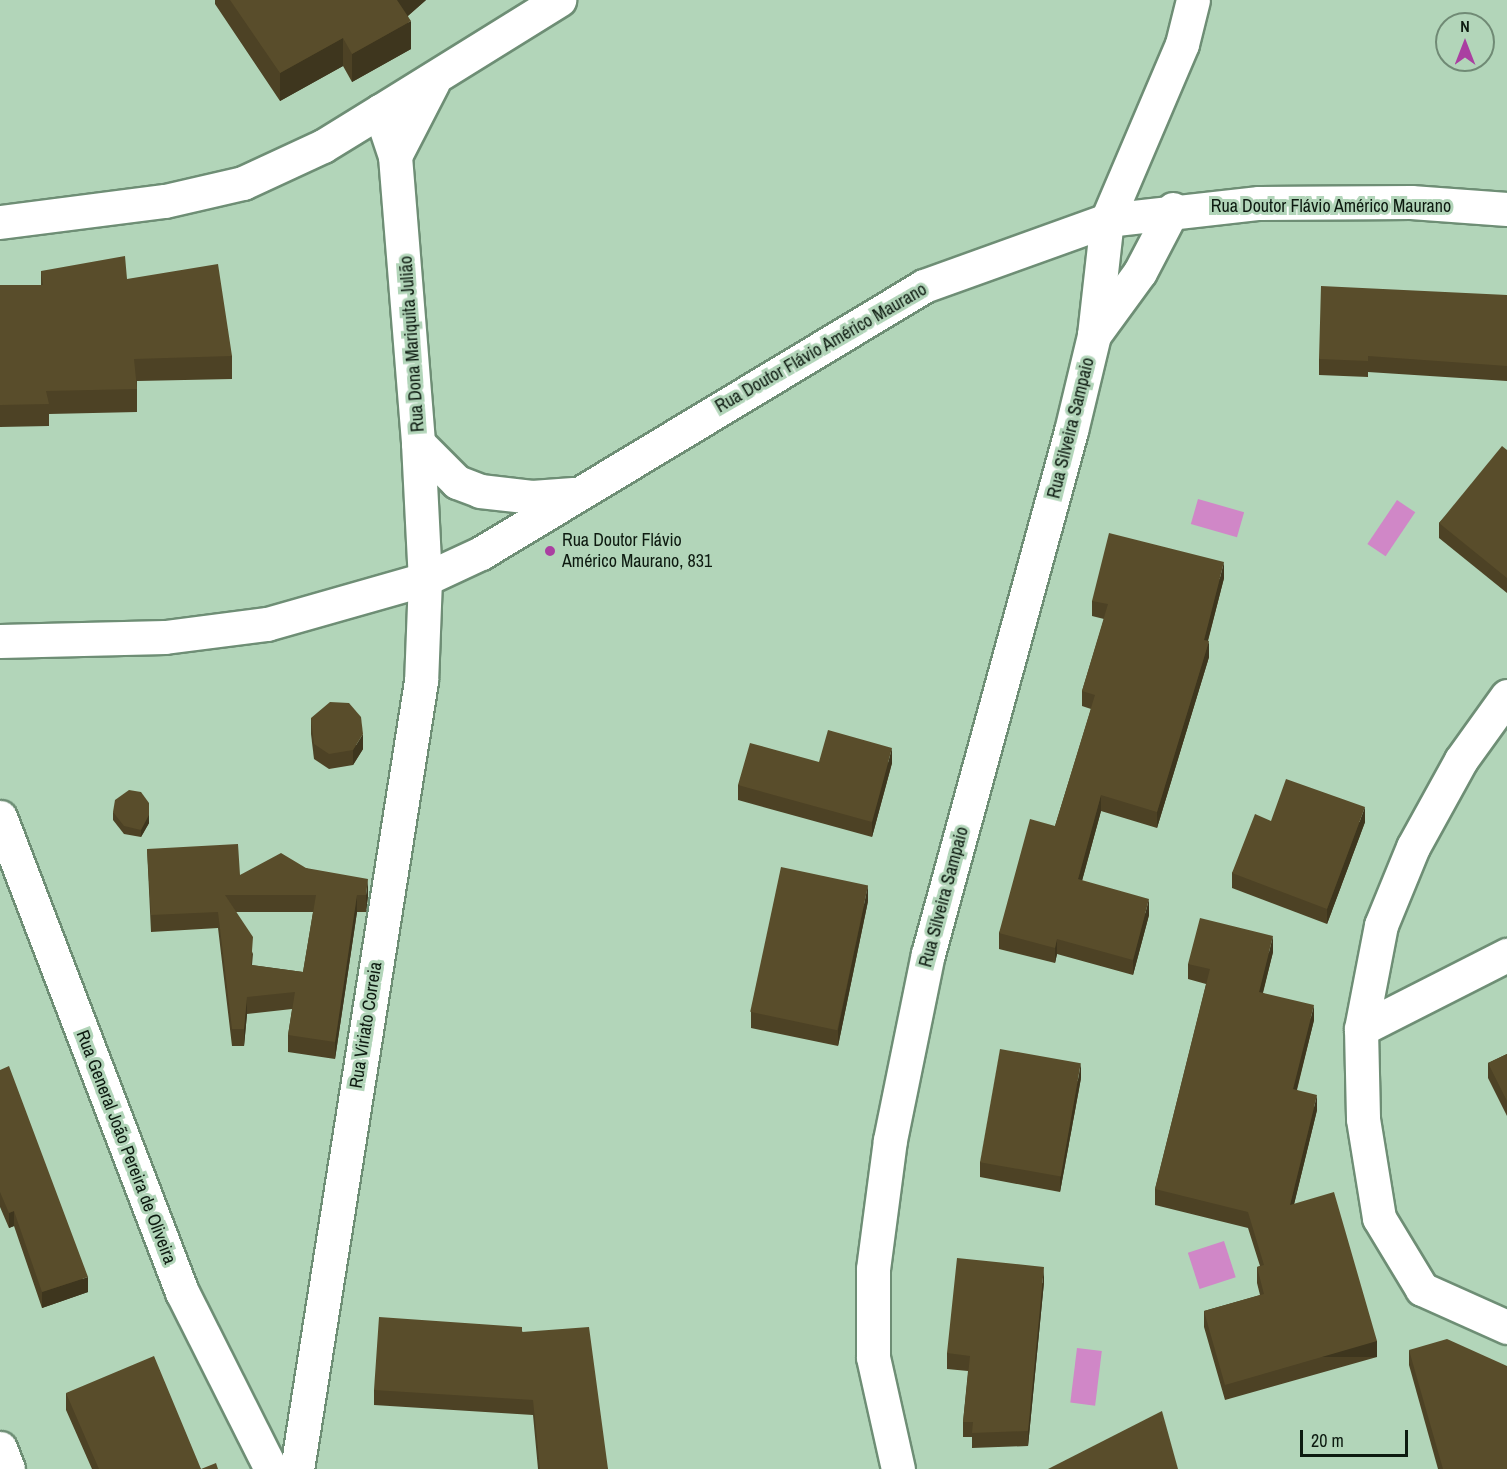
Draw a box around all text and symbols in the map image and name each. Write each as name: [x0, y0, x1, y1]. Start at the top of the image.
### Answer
north arrow: [1435, 12, 1495, 72]
text: N: [1460, 15, 1470, 37]
street label: Rua Doutor Flávio Américo Maurano: [1210, 195, 1452, 217]
street label: Rua Dona Mariquita Julião: [395, 255, 429, 433]
street label: Rua Doutor Flávio Américo Maurano: [711, 278, 931, 418]
street label: Rua Silveira Sampaio: [1043, 355, 1099, 501]
place label: Rua Doutor Flávio Américo Maurano, 831: [562, 530, 712, 572]
marker: Rua Doutor Flávio Américo Maurano, 831: [543, 544, 557, 558]
street label: Rua Silveira Sampaio: [915, 824, 973, 970]
street label: Rua Viriato Correia: [345, 960, 387, 1090]
street label: Rua General João Pereira de Oliveira: [71, 1027, 181, 1267]
scale bar: [1303, 1418, 1411, 1456]
text: 20 m: [1311, 1428, 1344, 1453]

